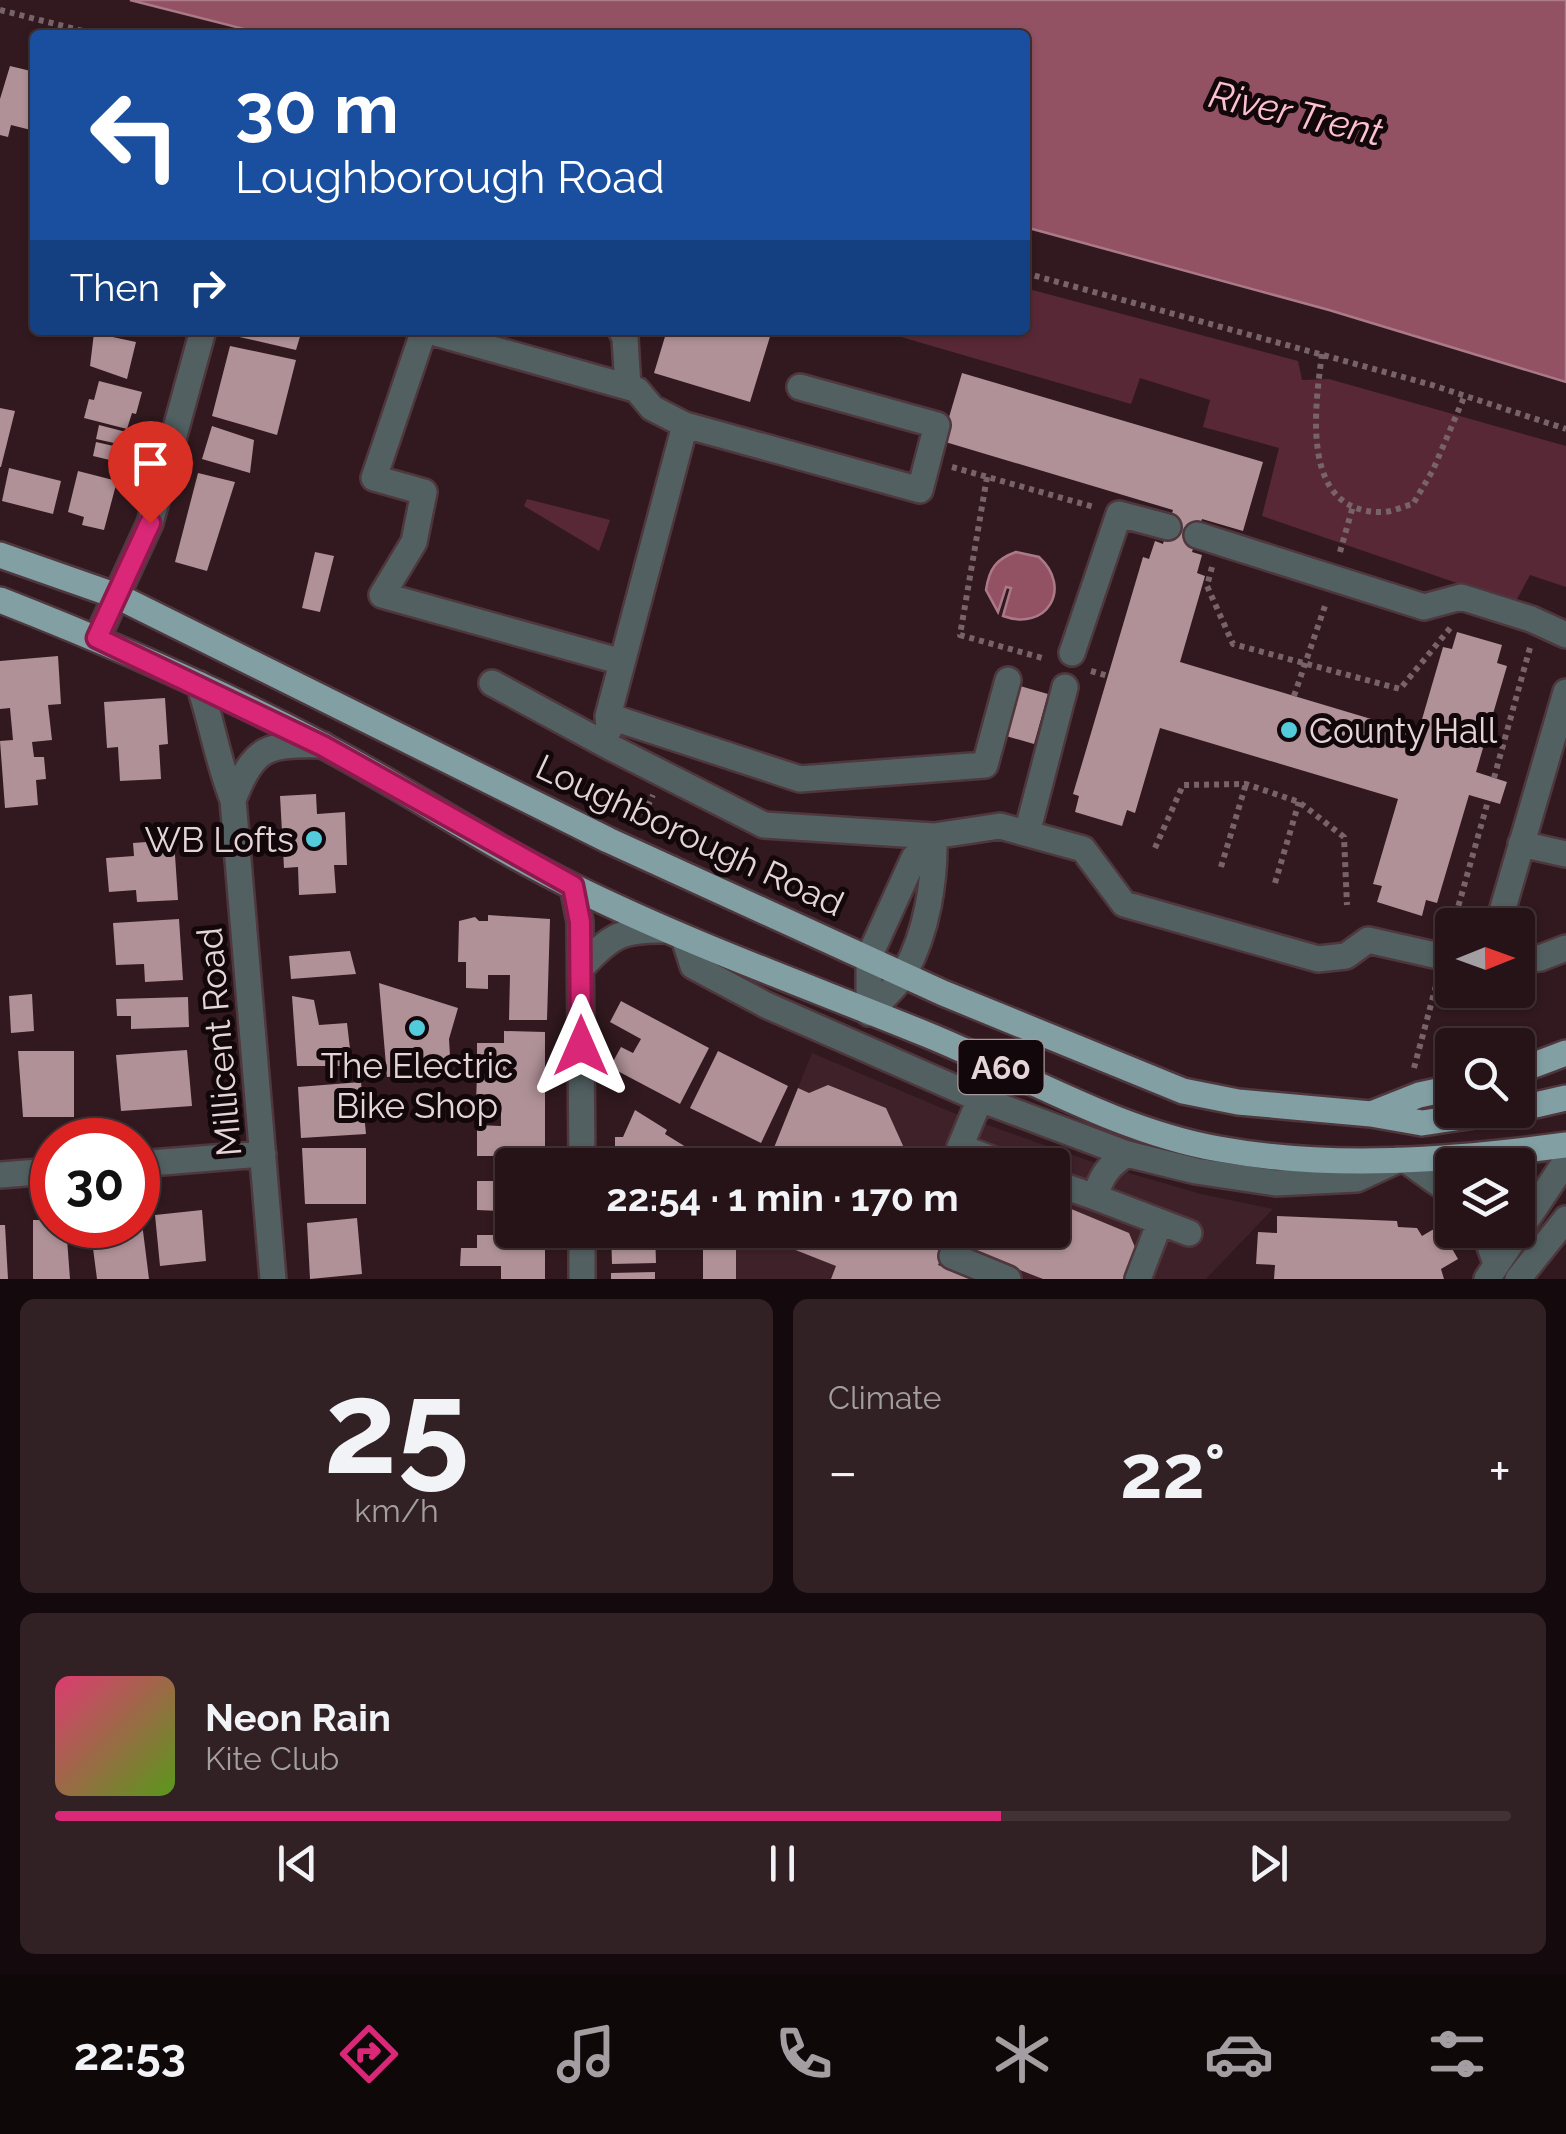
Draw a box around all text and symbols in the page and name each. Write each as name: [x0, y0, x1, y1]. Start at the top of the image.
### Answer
text: 30 m: [235, 67, 399, 149]
icon: left: [70, 70, 200, 200]
water label: River Trent: [1205, 71, 1388, 155]
text: Loughborough Road: [235, 151, 665, 204]
icon: right: [180, 260, 235, 315]
text: Then: [70, 265, 160, 310]
pin: [108, 421, 193, 524]
icon: arrive: [123, 436, 178, 491]
place label: County Hall: [1309, 710, 1498, 751]
marker: County Hall: [1278, 719, 1300, 741]
street label: Loughborough Road: [530, 746, 850, 924]
place label: WB Lofts: [144, 819, 294, 860]
marker: WB Lofts: [303, 828, 325, 850]
north arrow: [1435, 908, 1535, 1008]
map controls: [1435, 908, 1535, 1248]
street label: Millicent Road: [189, 926, 249, 1158]
position arrow: [529, 994, 633, 1098]
marker: The Electric Bike Shop: [406, 1017, 428, 1039]
button: search: [1435, 1028, 1535, 1128]
road number: A60: [958, 1040, 1044, 1094]
place label: The Electric Bike Shop: [321, 1045, 513, 1126]
speed limit sign: 30: [30, 1118, 160, 1248]
button: layers: [1435, 1148, 1535, 1248]
text: 22:54 · 1 min · 170 m: [606, 1175, 959, 1220]
text: 25: [324, 1351, 469, 1503]
text: Climate: [828, 1379, 942, 1416]
text: 22°: [1120, 1427, 1226, 1516]
text: −: [828, 1439, 858, 1504]
text: +: [1488, 1439, 1511, 1504]
text: km/h: [354, 1492, 439, 1529]
text: Neon Rain: [205, 1695, 391, 1740]
text: Kite Club: [205, 1740, 339, 1777]
icon: previous: [270, 1836, 325, 1891]
icon: pause: [755, 1836, 810, 1891]
icon: next: [1241, 1836, 1296, 1891]
icon: directions: [334, 2019, 404, 2089]
icon: music: [551, 2019, 621, 2089]
icon: phone: [769, 2019, 839, 2089]
icon: climate: [987, 2019, 1057, 2089]
icon: car: [1204, 2019, 1274, 2089]
icon: filters: [1422, 2019, 1492, 2089]
text: 22:53: [74, 2028, 186, 2081]

